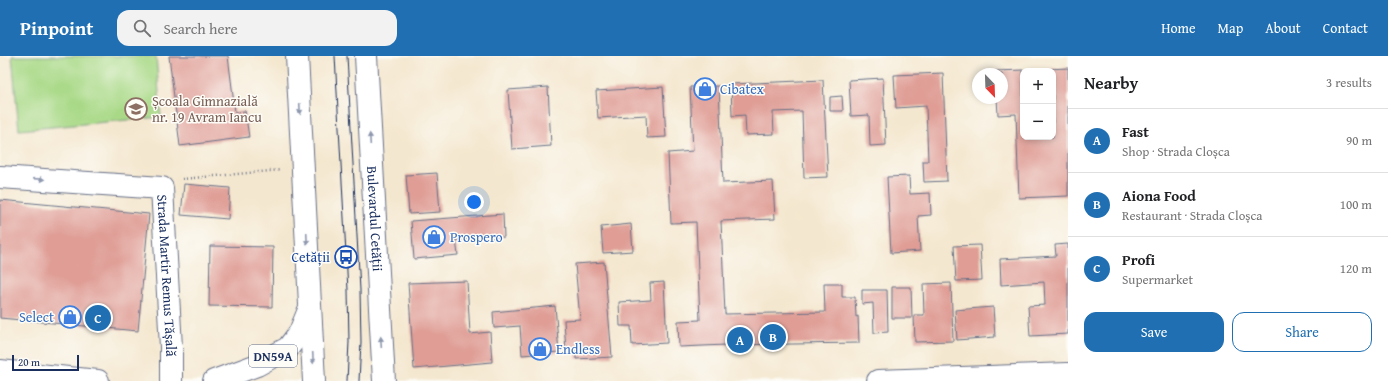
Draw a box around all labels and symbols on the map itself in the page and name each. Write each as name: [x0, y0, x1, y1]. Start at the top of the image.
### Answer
north arrow: [972, 68, 1008, 104]
shop icon: Cibatex: [692, 76, 718, 102]
place label: Cibatex: [720, 79, 765, 99]
place label: Școala Gimnazială nr. 19 Avram Iancu: [152, 91, 262, 127]
school or university icon: Școala Gimnazială nr. 19 Avram Iancu: [123, 96, 149, 122]
one-way arrow: [297, 103, 304, 115]
one-way arrow: [367, 133, 374, 145]
street label: Bulevardul Cetății: [362, 165, 388, 272]
one-way arrow: [33, 176, 45, 183]
your location: [464, 192, 484, 212]
street label: Strada Martir Remus Tășală: [152, 194, 181, 357]
shop icon: Prospero: [421, 224, 447, 250]
place label: Prospero: [450, 227, 503, 247]
one-way arrow: [304, 233, 310, 246]
bus stop icon: Cetății: [333, 244, 359, 270]
place label: Cetății: [291, 247, 330, 267]
pin: C: [85, 303, 111, 333]
shop icon: Select: [57, 304, 83, 330]
place label: Select: [19, 307, 54, 327]
pin: B: [760, 322, 786, 352]
pin: A: [727, 325, 753, 355]
one-way arrow: [378, 336, 385, 348]
shop icon: Endless: [527, 336, 553, 362]
place label: Endless: [556, 339, 600, 359]
road number: DN59A: [249, 345, 297, 367]
one-way arrow: [310, 352, 316, 365]
scale bar: [12, 353, 79, 372]

